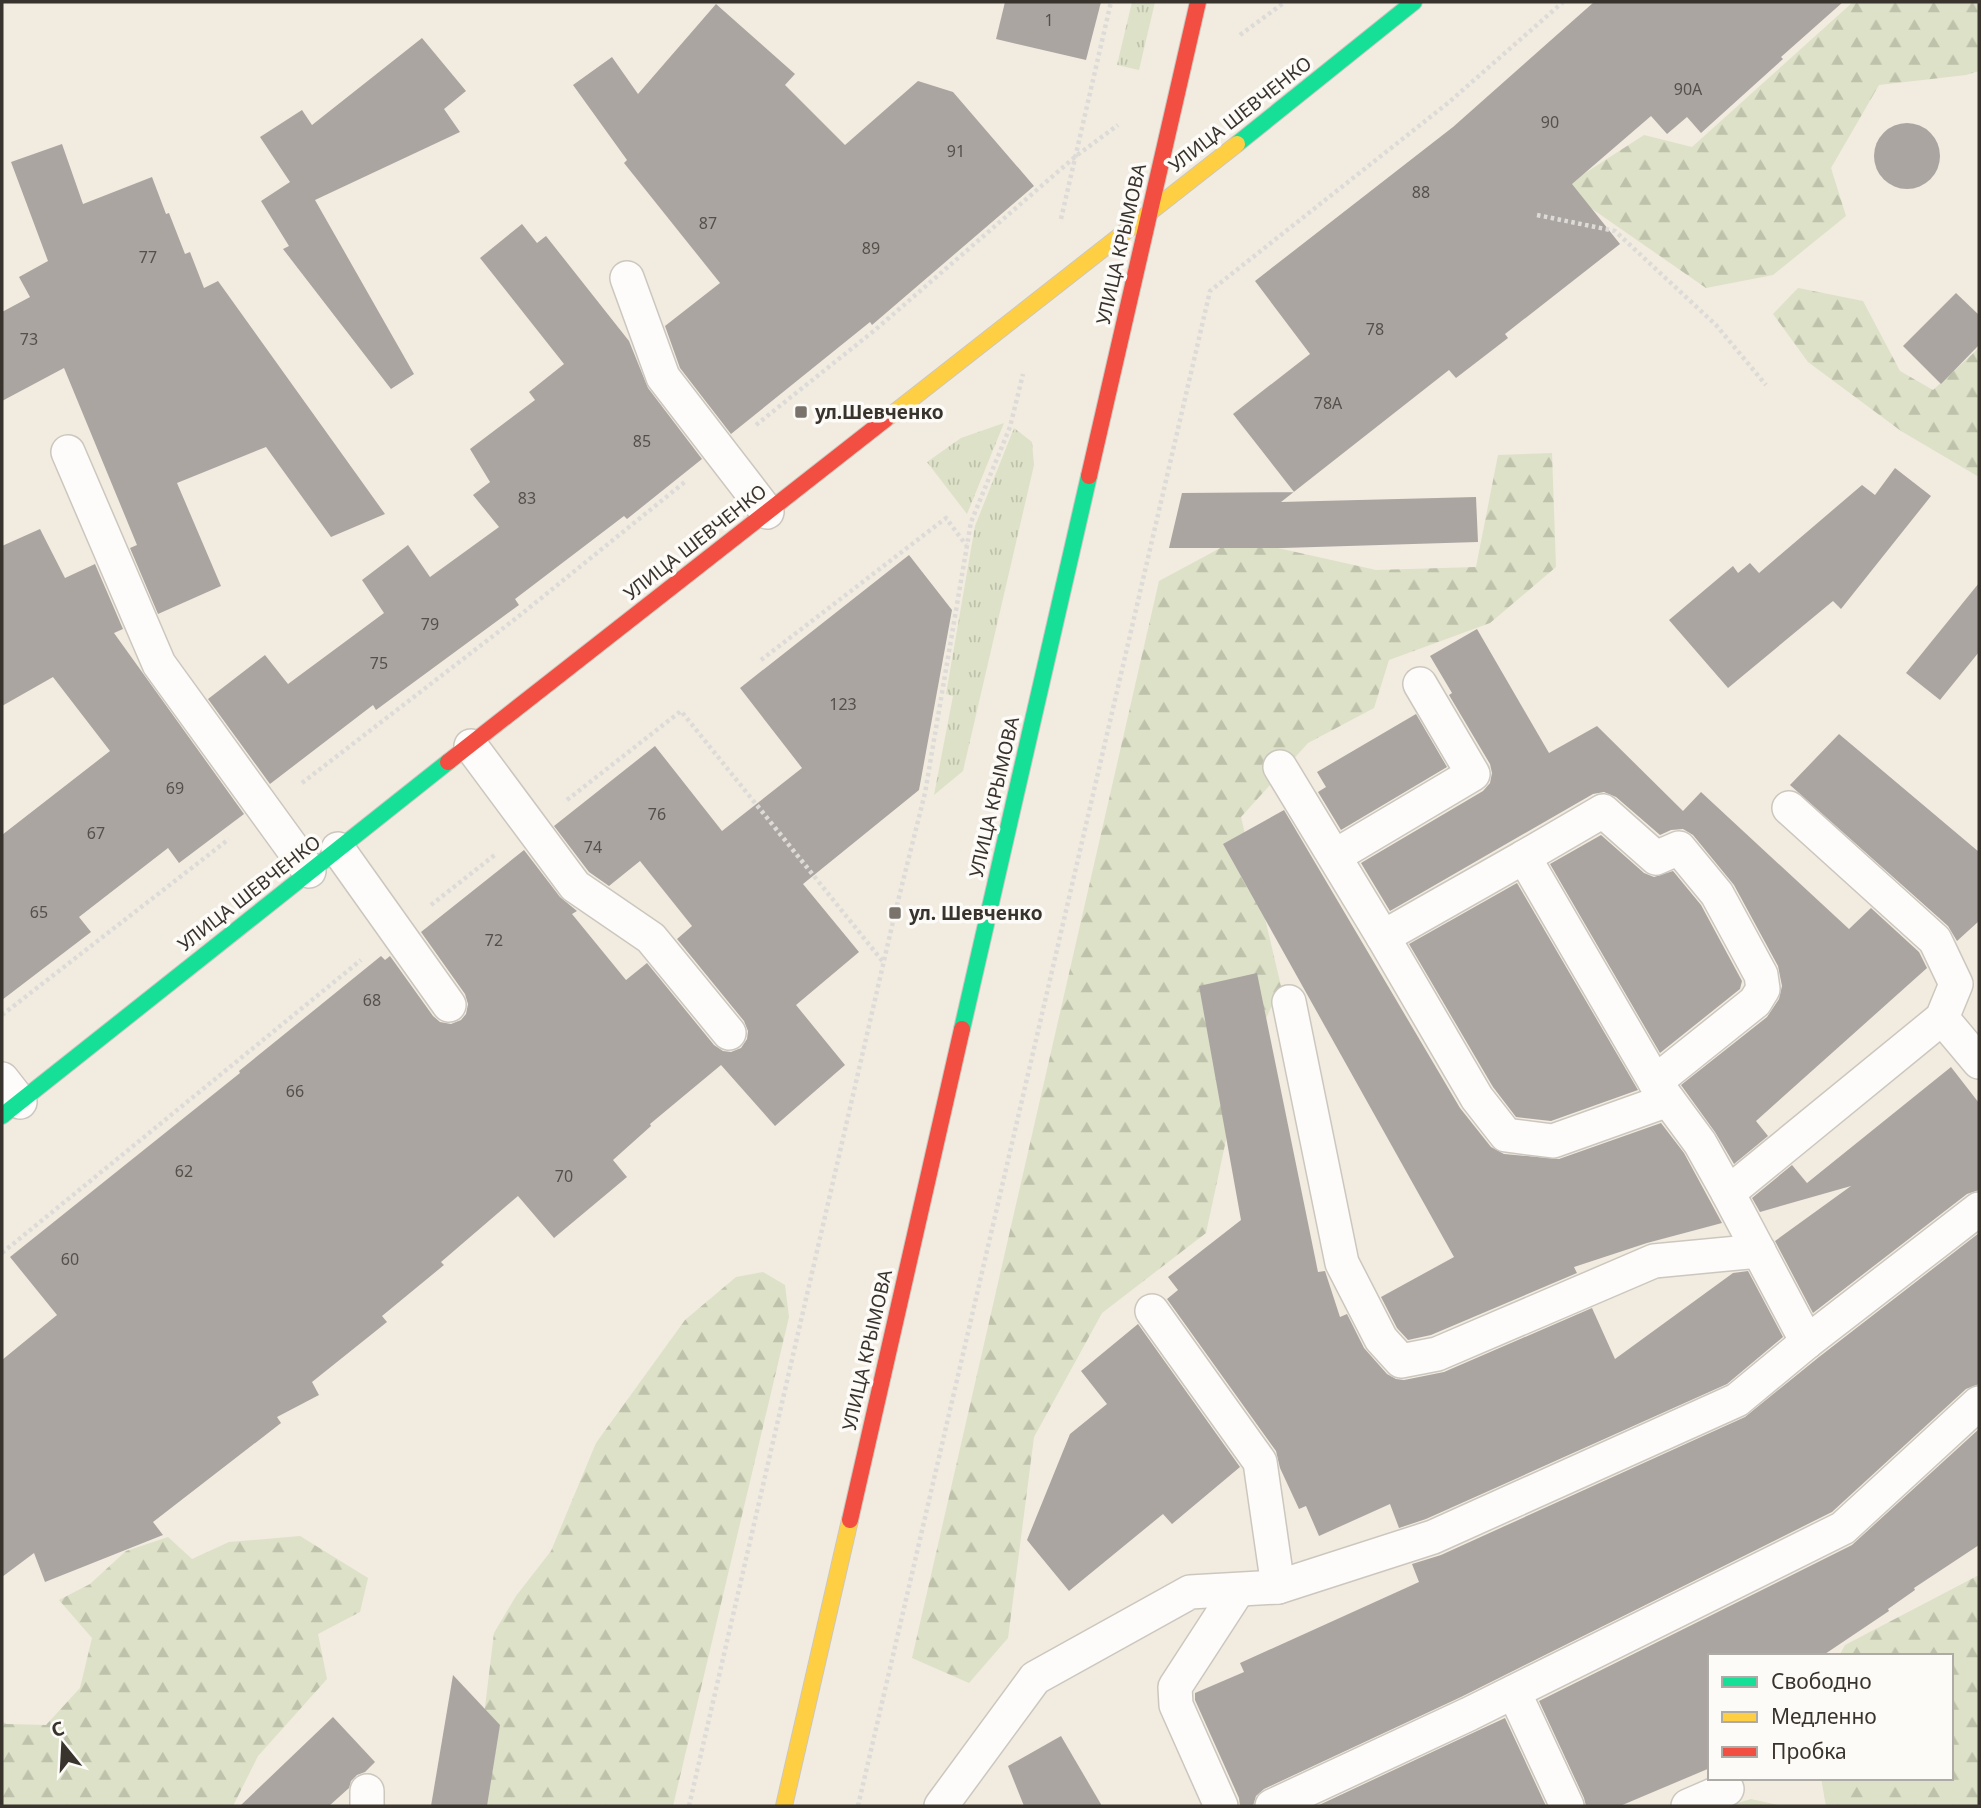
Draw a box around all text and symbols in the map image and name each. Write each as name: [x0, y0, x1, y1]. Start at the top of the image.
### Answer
house number: 1: [1044, 9, 1054, 31]
street label: УЛИЦА ШЕВЧЕНКО: [1163, 50, 1317, 178]
house number: 90А: [1674, 78, 1703, 100]
house number: 90: [1541, 111, 1559, 133]
house number: 91: [947, 140, 965, 162]
street label: УЛИЦА КРЫМОВА: [1090, 160, 1152, 327]
house number: 88: [1412, 181, 1430, 203]
house number: 87: [699, 212, 717, 234]
house number: 89: [862, 237, 880, 259]
house number: 77: [139, 246, 157, 268]
house number: 78: [1366, 318, 1384, 340]
house number: 73: [20, 328, 38, 350]
house number: 78А: [1314, 392, 1343, 414]
place label: ул.Шевченко: [814, 399, 944, 425]
marker: ул.Шевченко: [793, 404, 809, 420]
house number: 85: [633, 430, 651, 452]
street label: УЛИЦА ШЕВЧЕНКО: [618, 478, 772, 606]
house number: 83: [518, 487, 536, 509]
house number: 79: [421, 613, 439, 635]
house number: 75: [370, 652, 388, 674]
house number: 123: [829, 693, 857, 715]
street label: УЛИЦА КРЫМОВА: [963, 713, 1025, 880]
house number: 69: [166, 777, 184, 799]
house number: 76: [648, 803, 666, 825]
house number: 67: [87, 822, 105, 844]
street label: УЛИЦА ШЕВЧЕНКО: [172, 829, 326, 957]
house number: 74: [584, 836, 602, 858]
place label: ул. Шевченко: [908, 900, 1043, 926]
house number: 65: [30, 901, 48, 923]
marker: ул. Шевченко: [887, 905, 903, 921]
house number: 72: [485, 929, 503, 951]
house number: 68: [363, 989, 381, 1011]
house number: 66: [286, 1080, 304, 1102]
house number: 62: [175, 1160, 193, 1182]
house number: 70: [555, 1165, 573, 1187]
house number: 60: [61, 1248, 79, 1270]
street label: УЛИЦА КРЫМОВА: [836, 1266, 898, 1433]
legend: [1708, 1654, 1953, 1780]
text: Свободно: [1771, 1667, 1872, 1695]
text: Медленно: [1771, 1702, 1877, 1730]
north arrow: [28, 1710, 98, 1780]
text: С: [48, 1715, 68, 1743]
text: Пробка: [1771, 1737, 1847, 1765]

